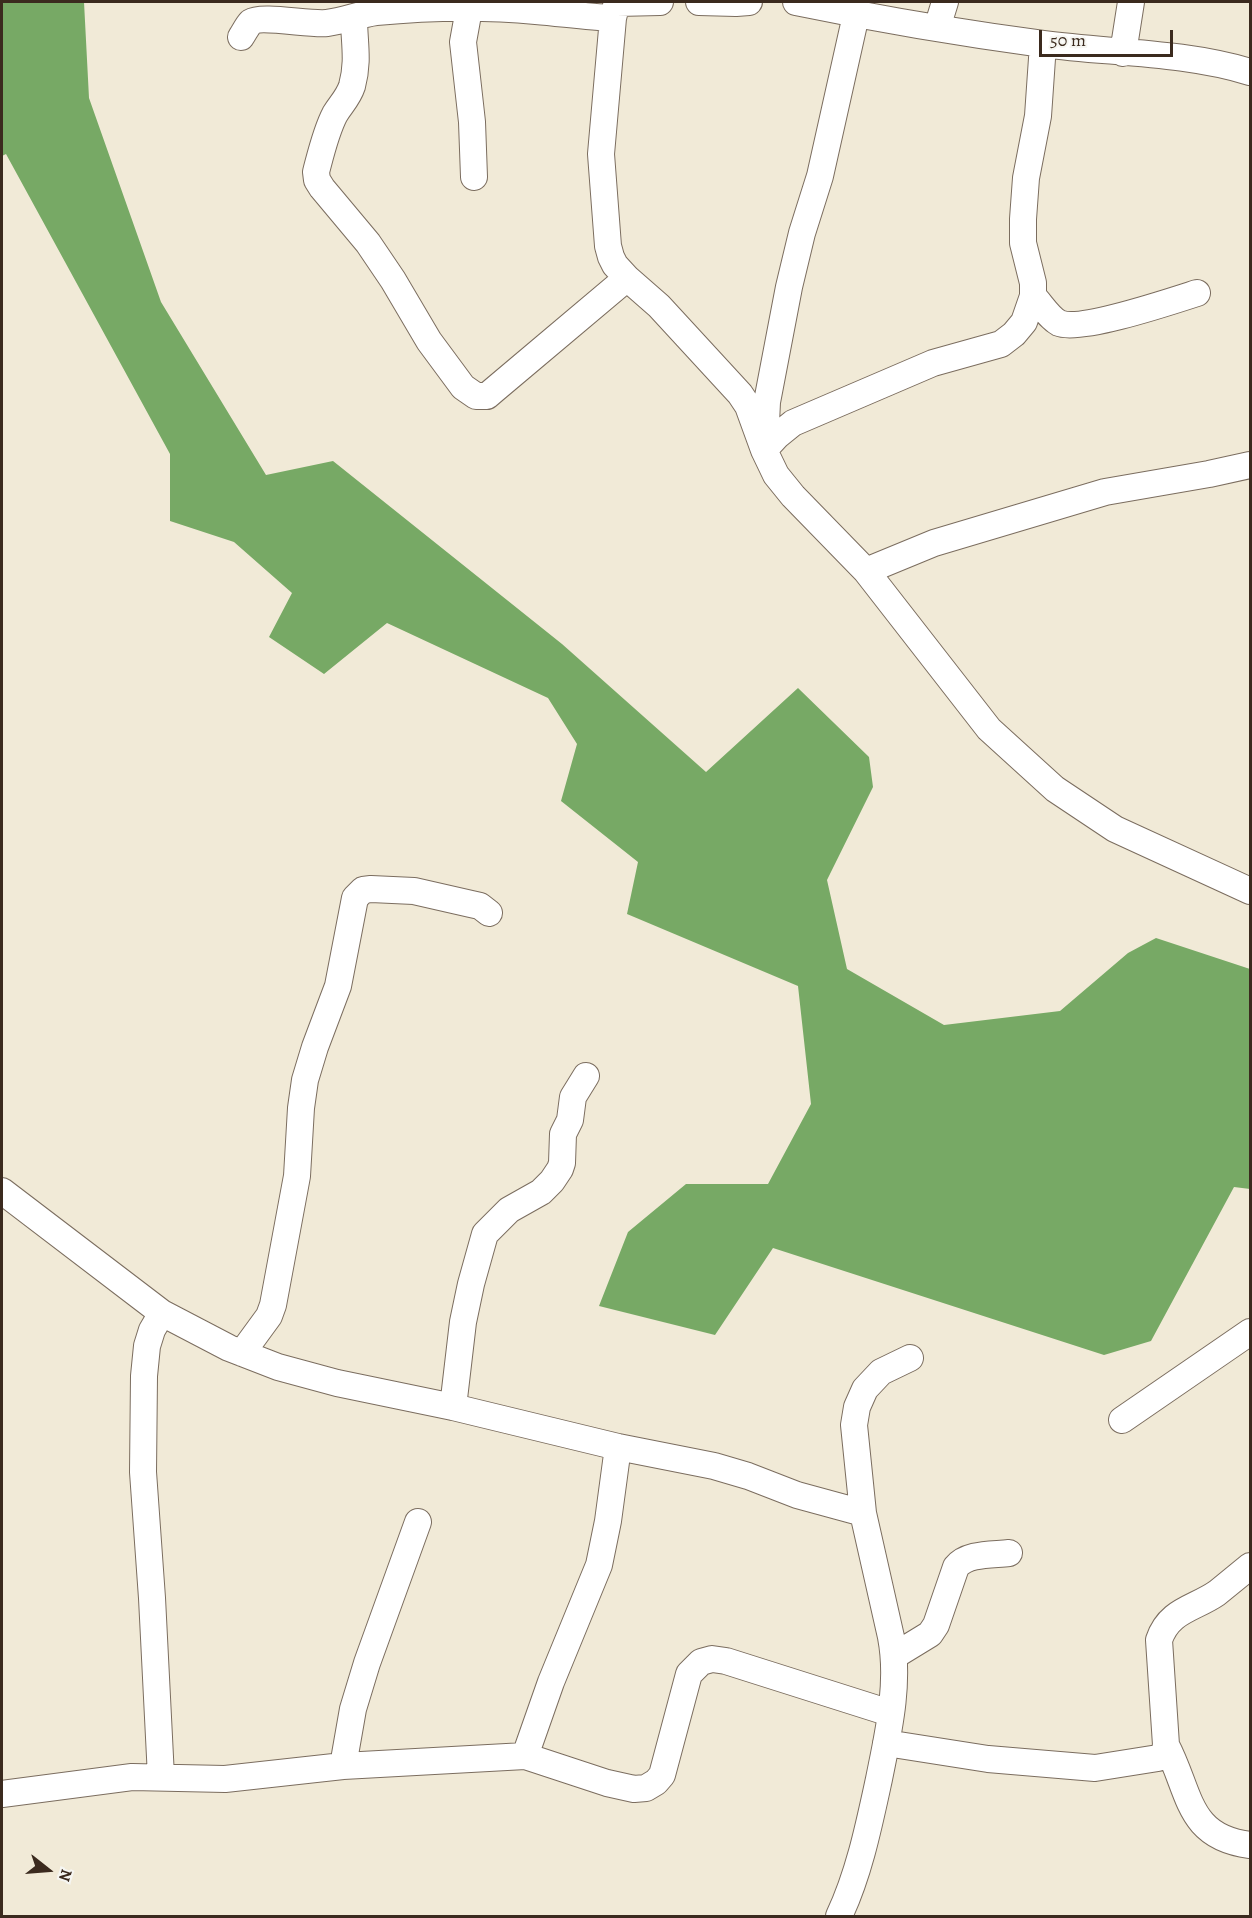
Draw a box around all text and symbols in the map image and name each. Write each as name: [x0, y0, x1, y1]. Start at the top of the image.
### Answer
scale bar: [1042, 18, 1176, 56]
text: 50 m: [1050, 28, 1086, 52]
north arrow: [18, 1840, 78, 1900]
text: N: [53, 1866, 77, 1884]

